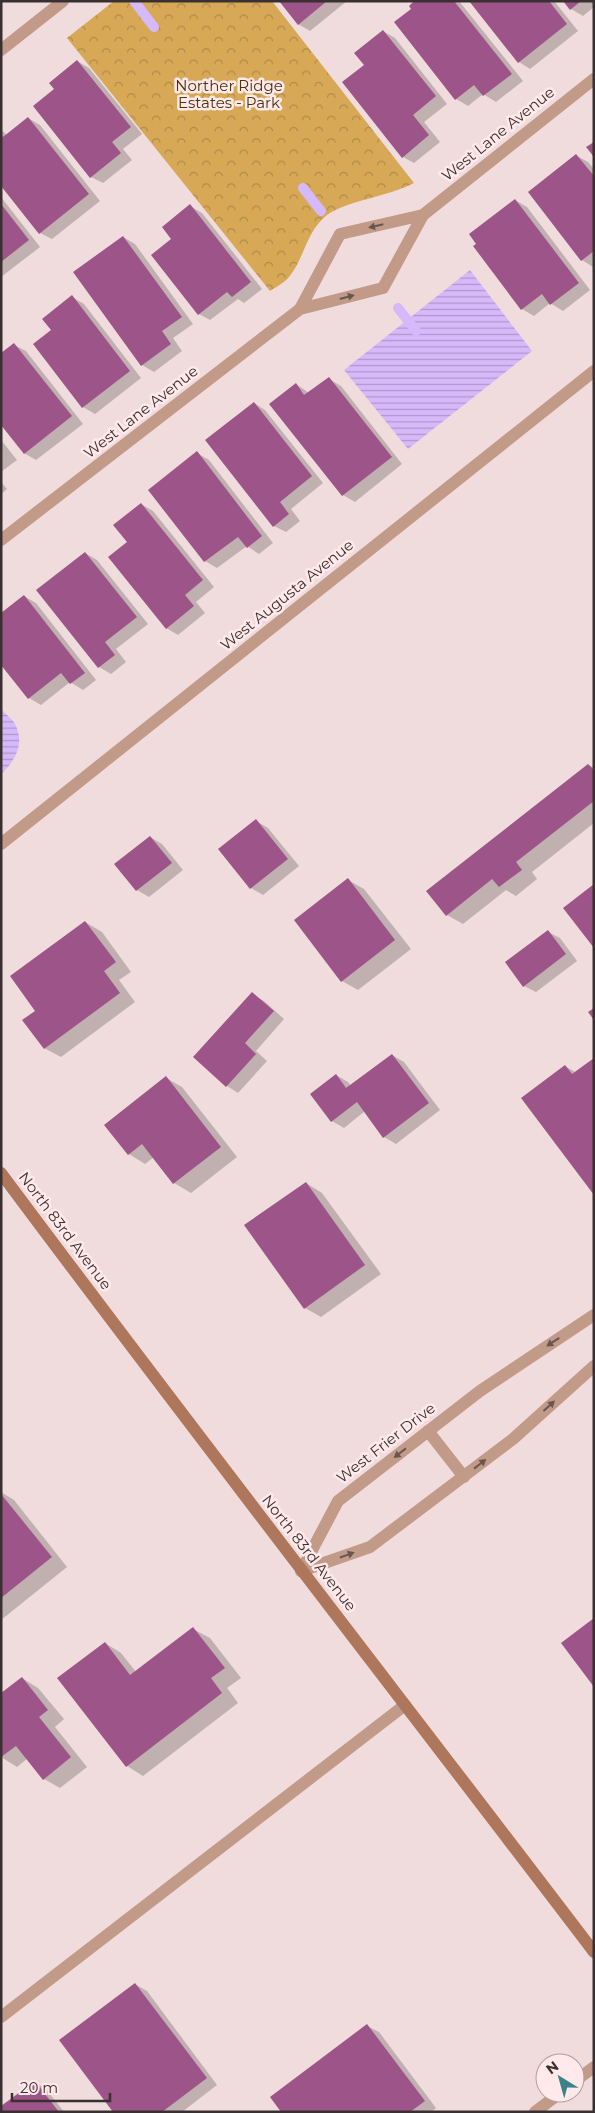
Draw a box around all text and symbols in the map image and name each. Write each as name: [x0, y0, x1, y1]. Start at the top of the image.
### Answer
park label: Norther Ridge Estates - Park: [175, 76, 283, 112]
street label: West Lane Avenue: [437, 82, 558, 185]
one-way arrow: [368, 222, 383, 230]
one-way arrow: [340, 293, 355, 301]
street label: West Lane Avenue: [80, 361, 202, 462]
street label: West Augusta Avenue: [216, 535, 357, 654]
street label: North 83rd Avenue: [15, 1168, 116, 1293]
one-way arrow: [546, 1337, 560, 1347]
street label: West Frier Drive: [333, 1398, 439, 1487]
one-way arrow: [543, 1401, 556, 1412]
one-way arrow: [394, 1447, 407, 1458]
one-way arrow: [473, 1459, 487, 1469]
street label: North 83rd Avenue: [258, 1491, 361, 1615]
one-way arrow: [340, 1551, 355, 1559]
north arrow: [535, 2053, 585, 2103]
text: N: [542, 2057, 562, 2078]
scale bar: [12, 2070, 110, 2102]
text: 20 m: [20, 2078, 58, 2097]

